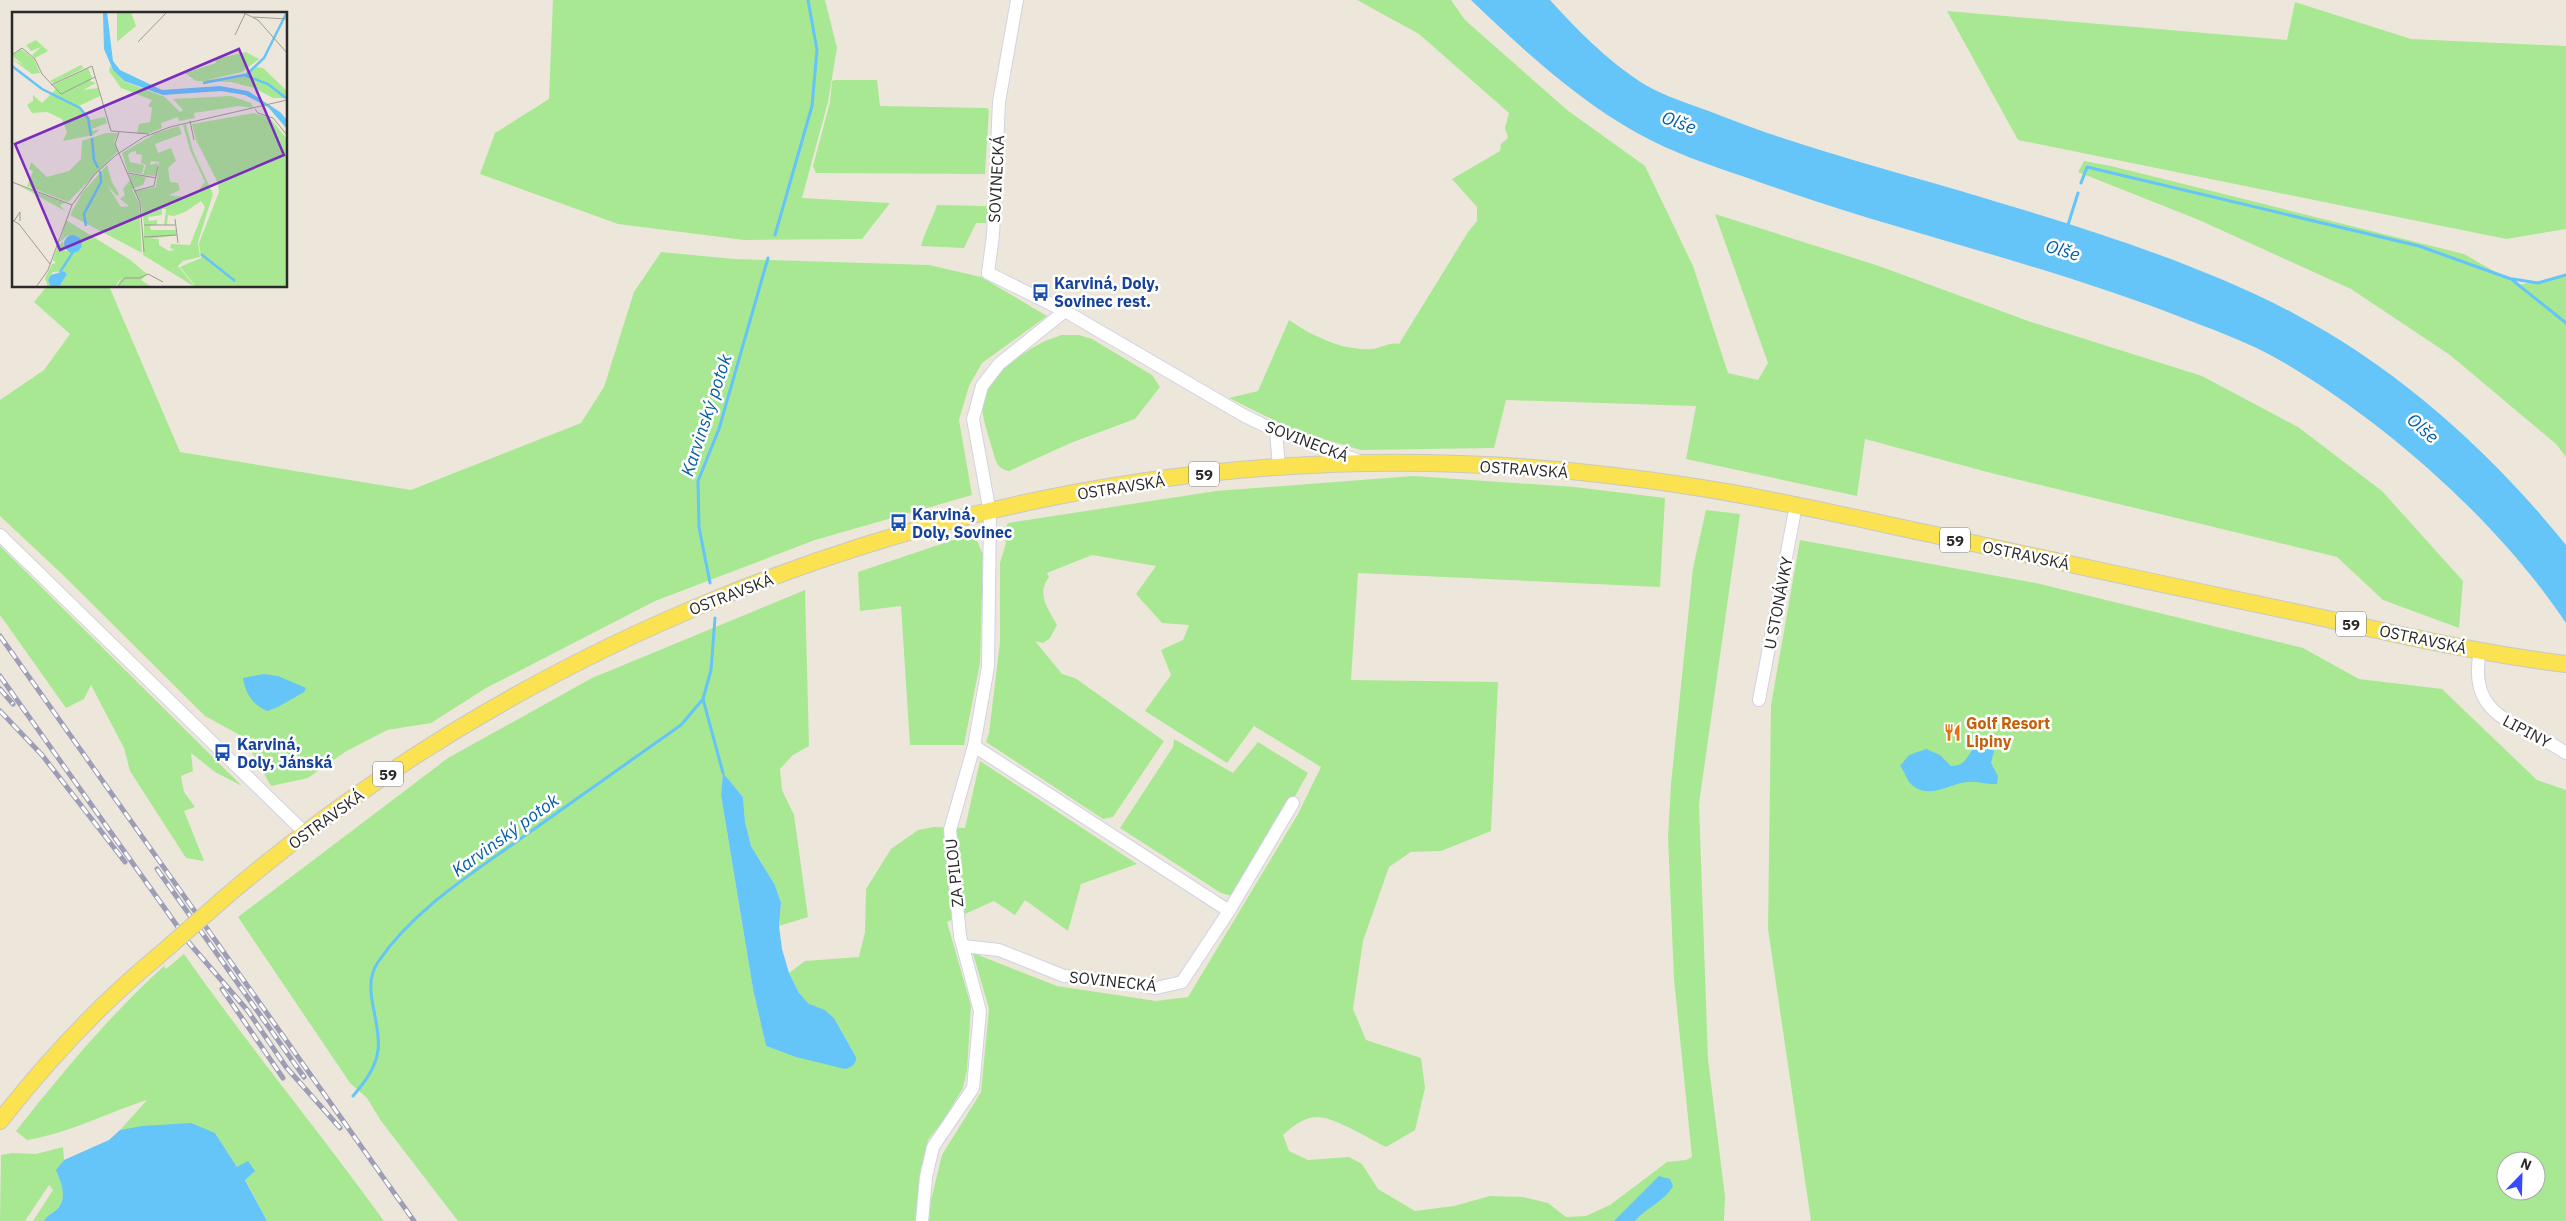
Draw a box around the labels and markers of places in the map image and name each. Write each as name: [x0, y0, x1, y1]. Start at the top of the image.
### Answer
place label: Karviná, Doly, Sovinec rest.: [1054, 273, 1159, 311]
bus stop icon: Karviná, Doly, Sovinec rest.: [1030, 282, 1050, 302]
place label: Karviná, Doly, Sovinec: [912, 504, 1012, 542]
bus stop icon: Karviná, Doly, Sovinec: [888, 513, 908, 533]
place label: Golf Resort Lipiny: [1966, 713, 2050, 751]
restaurant icon: Golf Resort Lipiny: [1942, 722, 1962, 742]
place label: Karviná, Doly, Jánská: [237, 734, 332, 772]
bus stop icon: Karviná, Doly, Jánská: [213, 743, 233, 763]

